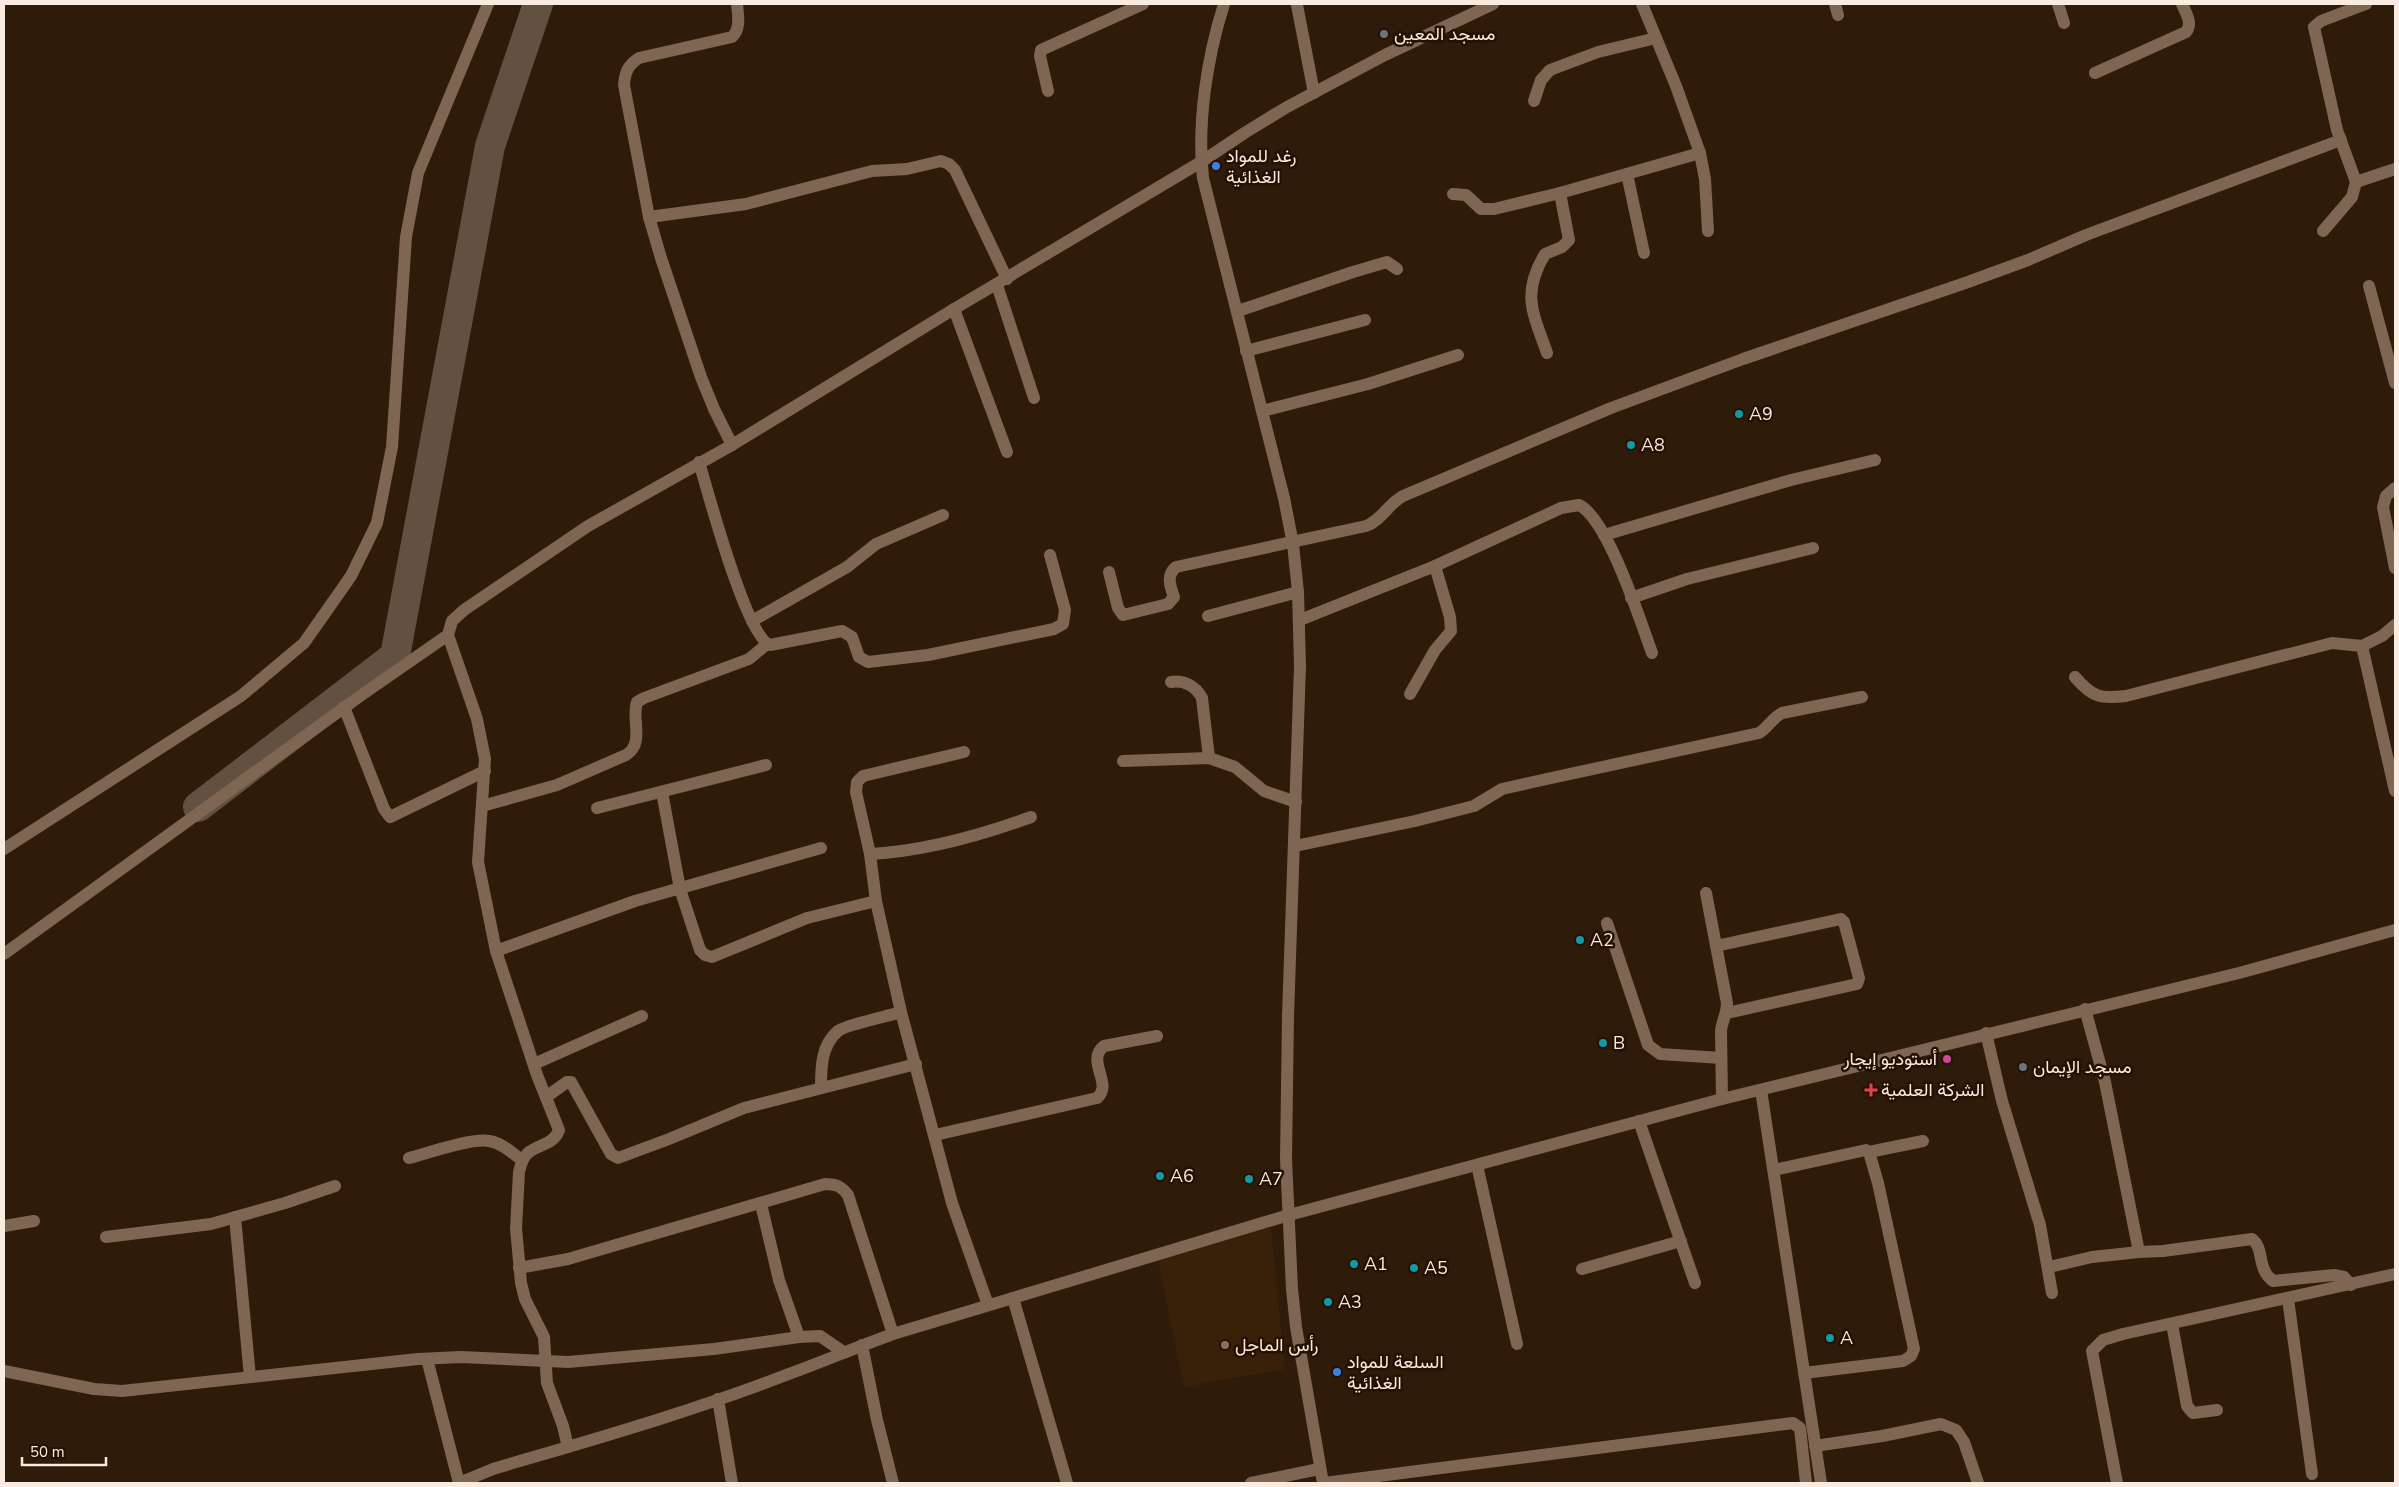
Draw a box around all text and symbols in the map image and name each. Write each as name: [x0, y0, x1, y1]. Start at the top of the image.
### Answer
place label: مسجد المعين: [1394, 22, 1495, 46]
marker: مسجد المعين: [1378, 28, 1390, 40]
place label: رغد للمواد الغذائية: [1226, 144, 1296, 189]
marker: رغد للمواد الغذائية: [1210, 160, 1222, 172]
place label: A9: [1749, 402, 1773, 426]
marker: A9: [1733, 408, 1745, 420]
place label: A8: [1641, 433, 1665, 457]
marker: A8: [1625, 439, 1637, 451]
place label: A2: [1590, 928, 1614, 952]
marker: A2: [1574, 934, 1586, 946]
place label: B: [1613, 1031, 1625, 1055]
marker: B: [1597, 1037, 1609, 1049]
place label: أستوديو إيجار: [1842, 1047, 1937, 1071]
marker: أستوديو إيجار: [1941, 1053, 1953, 1065]
place label: مسجد الإيمان: [2033, 1055, 2131, 1079]
marker: مسجد الإيمان: [2017, 1061, 2029, 1073]
place label: الشركة العلمية: [1881, 1078, 1984, 1102]
marker: الشركة العلمية: [1865, 1084, 1877, 1096]
place label: A6: [1170, 1164, 1194, 1188]
place label: A7: [1259, 1167, 1283, 1191]
marker: A6: [1154, 1170, 1166, 1182]
marker: A7: [1243, 1173, 1255, 1185]
place label: A1: [1364, 1252, 1388, 1276]
place label: A5: [1424, 1256, 1448, 1280]
marker: A1: [1348, 1258, 1360, 1270]
marker: A5: [1408, 1262, 1420, 1274]
place label: A3: [1338, 1290, 1362, 1314]
marker: A3: [1322, 1296, 1334, 1308]
place label: A: [1840, 1326, 1853, 1350]
marker: A: [1824, 1332, 1836, 1344]
place label: رأس الماجل: [1235, 1333, 1319, 1357]
marker: رأس الماجل: [1219, 1339, 1231, 1351]
place label: السلعة للمواد الغذائية: [1347, 1350, 1444, 1395]
marker: السلعة للمواد الغذائية: [1331, 1366, 1343, 1378]
scale bar: [22, 1434, 106, 1466]
text: 50 m: [30, 1442, 65, 1462]

